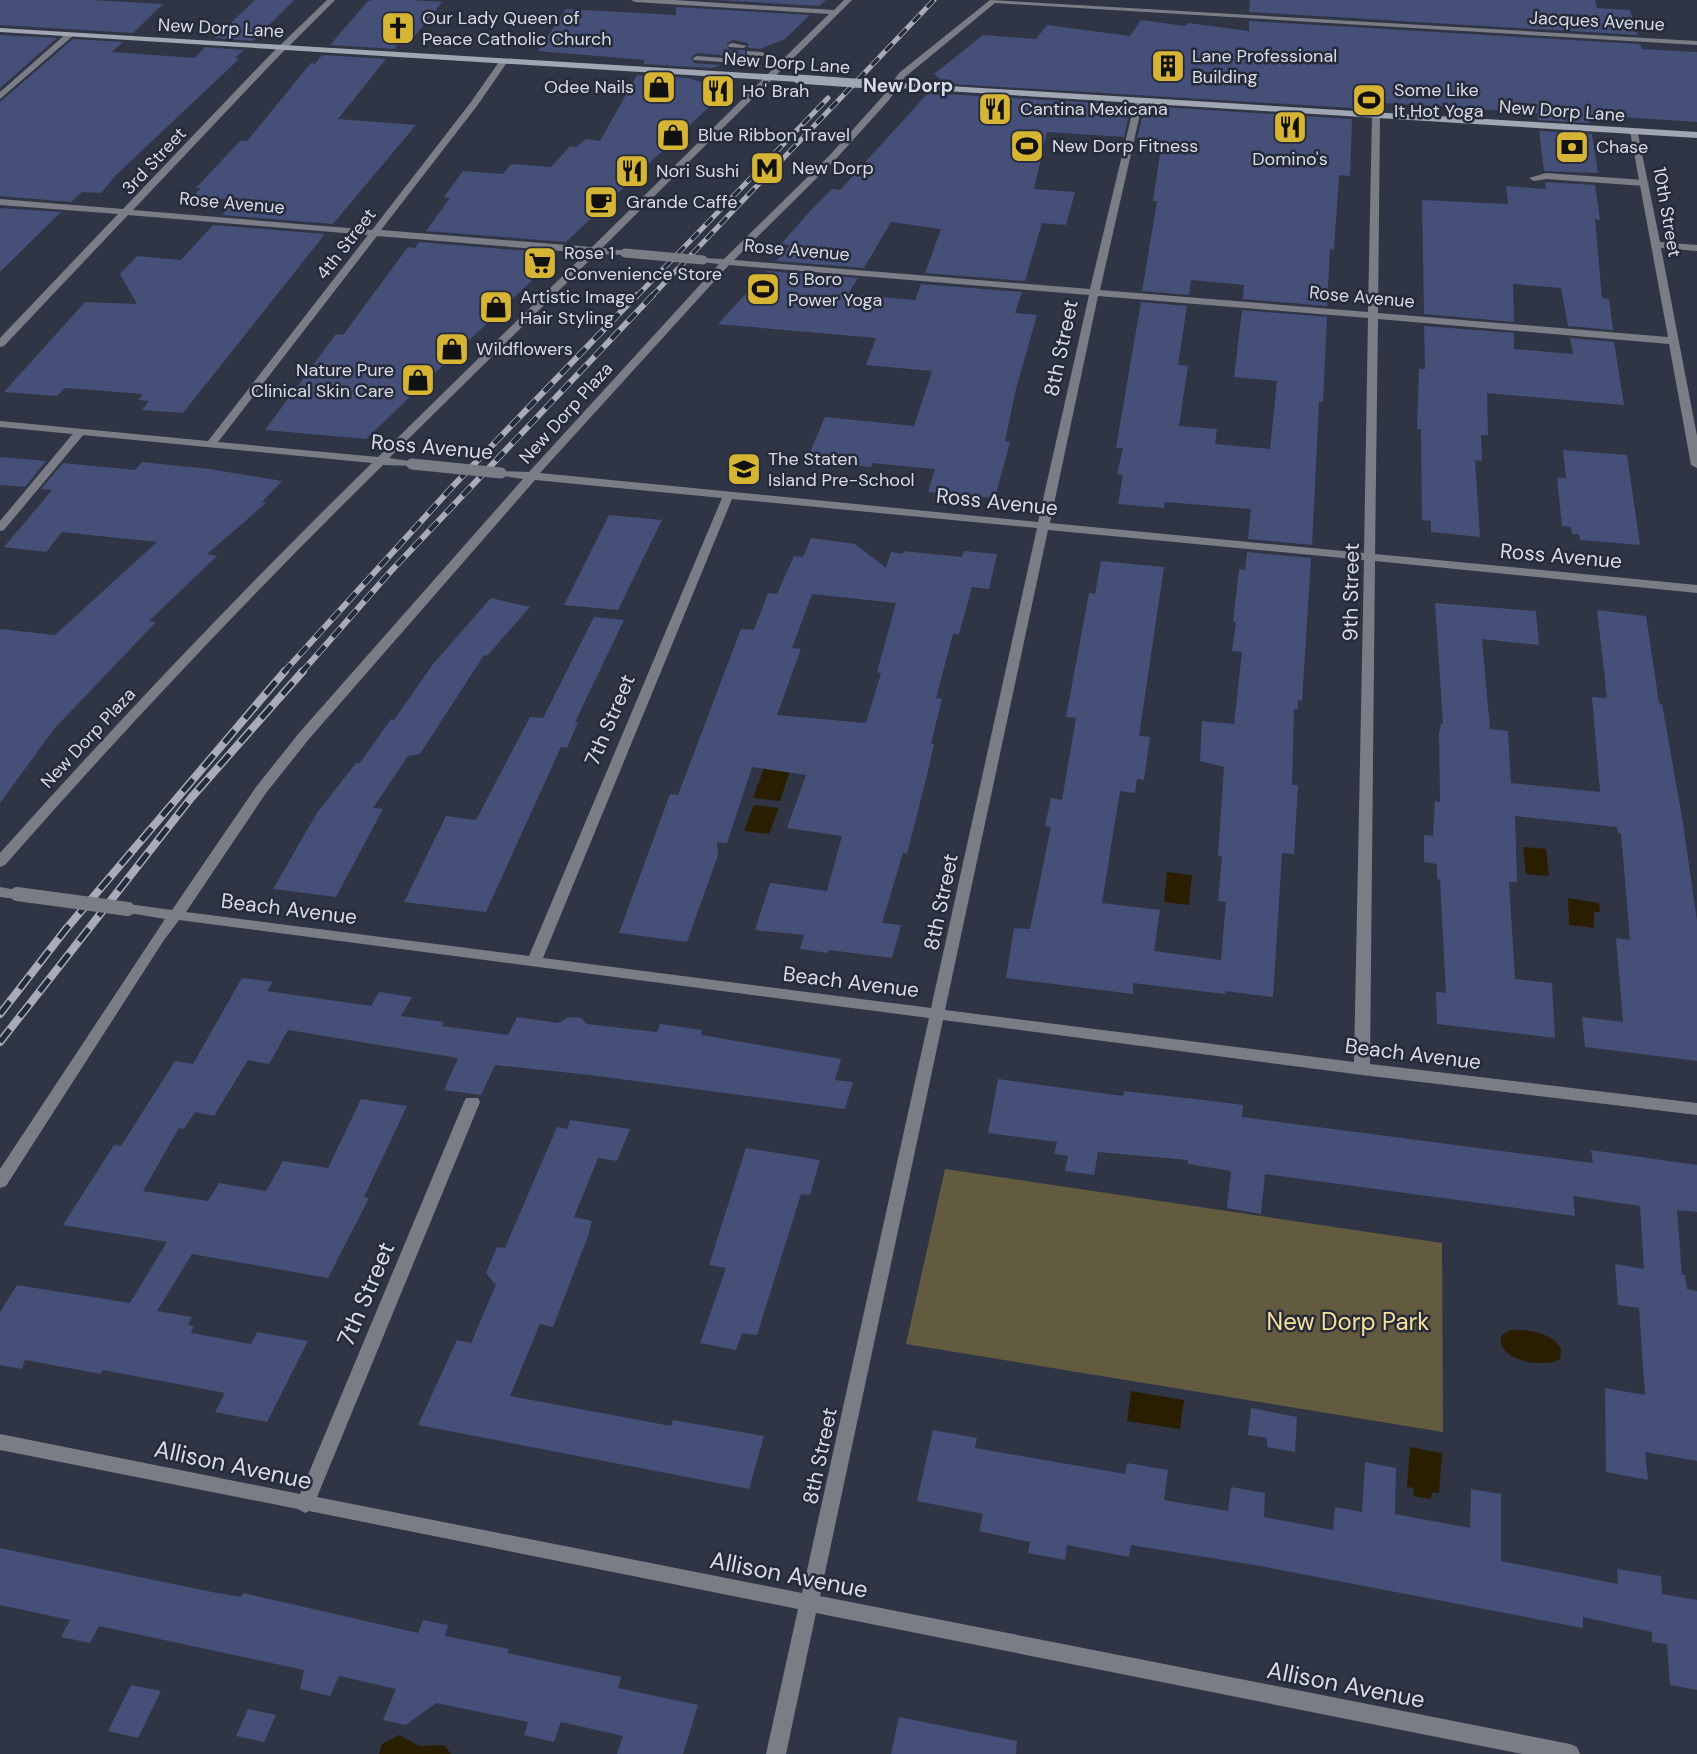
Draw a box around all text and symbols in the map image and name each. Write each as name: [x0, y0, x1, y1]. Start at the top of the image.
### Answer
street label: Jacques Avenue: [1529, 5, 1665, 37]
place label: Our Lady Queen of Peace Catholic Church: [422, 6, 612, 51]
church icon: Our Lady Queen of Peace Catholic Church: [379, 9, 417, 47]
street label: New Dorp Lane: [157, 13, 285, 43]
place label: Lane Professional Building: [1192, 44, 1337, 89]
street label: New Dorp Lane: [723, 47, 851, 79]
building icon: Lane Professional Building: [1149, 47, 1187, 85]
shop icon: Odee Nails: [640, 68, 678, 106]
restaurant icon: Ho' Brah: [699, 72, 737, 110]
district label: New Dorp: [863, 73, 953, 98]
place label: Odee Nails: [544, 75, 634, 99]
place label: Some Like It Hot Yoga: [1394, 78, 1483, 123]
place label: Ho' Brah: [742, 79, 809, 103]
sports icon: Some Like It Hot Yoga: [1350, 81, 1388, 119]
restaurant icon: Cantina Mexicana: [976, 90, 1014, 128]
street label: New Dorp Lane: [1498, 95, 1626, 127]
place label: Cantina Mexicana: [1020, 97, 1168, 121]
restaurant icon: Domino's: [1271, 108, 1309, 146]
shop icon: Blue Ribbon Travel: [654, 116, 692, 154]
street label: 3rd Street: [117, 122, 191, 200]
place label: Blue Ribbon Travel: [698, 123, 850, 147]
sports icon: New Dorp Fitness: [1008, 127, 1046, 165]
bank icon: Chase: [1553, 128, 1591, 166]
place label: New Dorp Fitness: [1052, 134, 1198, 158]
place label: Chase: [1596, 135, 1648, 159]
place label: Domino's: [1252, 147, 1328, 171]
metro station icon: New Dorp: [748, 149, 786, 187]
restaurant icon: Nori Sushi: [613, 152, 651, 190]
place label: New Dorp: [792, 156, 874, 180]
place label: Nori Sushi: [656, 159, 739, 183]
street label: 10th Street: [1647, 165, 1687, 259]
cafe icon: Grande Caffe: [582, 183, 620, 221]
street label: Rose Avenue: [178, 186, 286, 220]
place label: Grande Caffe: [626, 190, 738, 214]
street label: 4th Street: [311, 203, 381, 285]
street label: Rose Avenue: [743, 233, 851, 267]
place label: Rose 1 Convenience Store: [564, 241, 722, 286]
supermarket icon: Rose 1 Convenience Store: [521, 244, 559, 282]
place label: 5 Boro Power Yoga: [788, 267, 882, 312]
sports icon: 5 Boro Power Yoga: [744, 270, 782, 308]
street label: Rose Avenue: [1308, 280, 1416, 314]
place label: Artistic Image Hair Styling: [520, 285, 635, 330]
shop icon: Artistic Image Hair Styling: [477, 288, 515, 326]
street label: 8th Street: [1037, 297, 1085, 399]
shop icon: Wildflowers: [433, 330, 471, 368]
place label: Wildflowers: [476, 337, 573, 361]
street label: New Dorp Plaza: [514, 357, 618, 469]
place label: Nature Pure Clinical Skin Care: [251, 358, 394, 403]
shop icon: Nature Pure Clinical Skin Care: [399, 361, 437, 399]
street label: Ross Avenue: [370, 428, 494, 466]
place label: The Staten Island Pre-School: [768, 447, 915, 492]
school or university icon: The Staten Island Pre-School: [725, 450, 763, 488]
street label: Ross Avenue: [935, 482, 1059, 522]
street label: Ross Avenue: [1499, 537, 1623, 575]
street label: 9th Street: [1336, 542, 1366, 642]
street label: 7th Street: [578, 670, 642, 770]
street label: New Dorp Plaza: [35, 683, 141, 793]
street label: 8th Street: [917, 851, 965, 953]
street label: Beach Avenue: [219, 887, 359, 931]
street label: Beach Avenue: [781, 960, 921, 1004]
street label: Beach Avenue: [1343, 1032, 1483, 1076]
street label: 7th Street: [330, 1237, 401, 1351]
park label: New Dorp Park: [1267, 1306, 1429, 1337]
street label: 8th Street: [796, 1405, 844, 1507]
street label: Allison Avenue: [151, 1433, 315, 1496]
street label: Allison Avenue: [707, 1544, 871, 1605]
street label: Allison Avenue: [1264, 1654, 1428, 1715]

